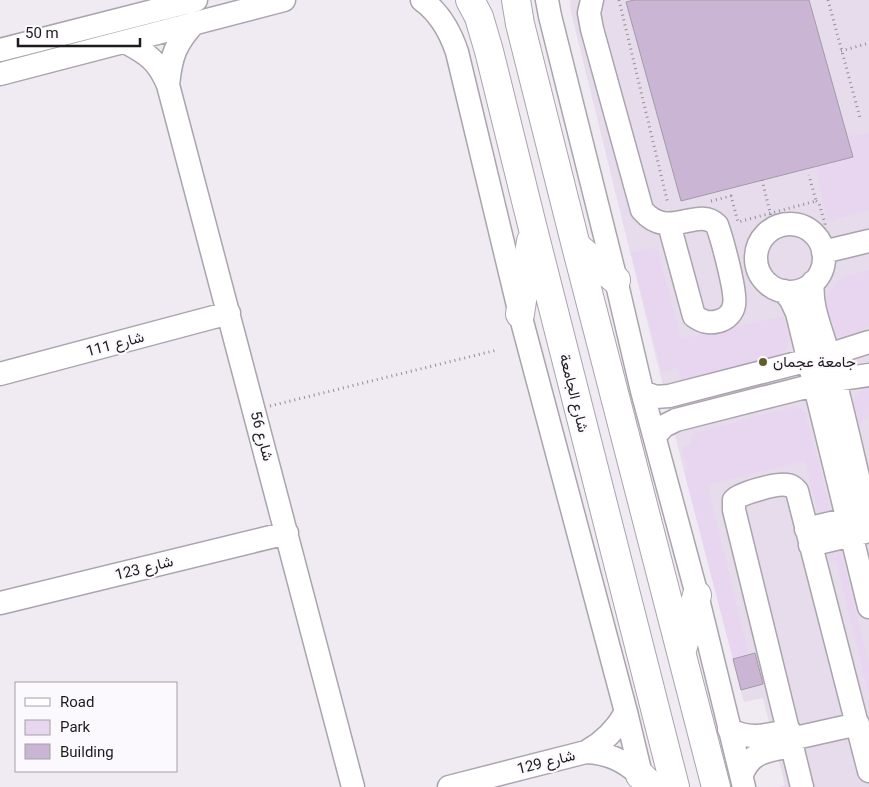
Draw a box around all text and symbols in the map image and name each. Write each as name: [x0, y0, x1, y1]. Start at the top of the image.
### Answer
scale bar: [18, 15, 140, 47]
text: 50 m: [25, 24, 59, 42]
street label: شارع 111: [84, 328, 147, 362]
street label: شارع الجامعة: [554, 352, 592, 435]
place label: جامعة عجمان: [773, 353, 856, 371]
marker: جامعة عجمان: [757, 356, 769, 368]
street label: شارع 56: [245, 409, 277, 464]
street label: شارع 123: [113, 552, 176, 586]
legend: [15, 682, 178, 772]
text: Road: [60, 693, 94, 711]
text: Park: [60, 718, 91, 736]
text: Building: [60, 743, 114, 761]
street label: شارع 129: [515, 746, 578, 780]

